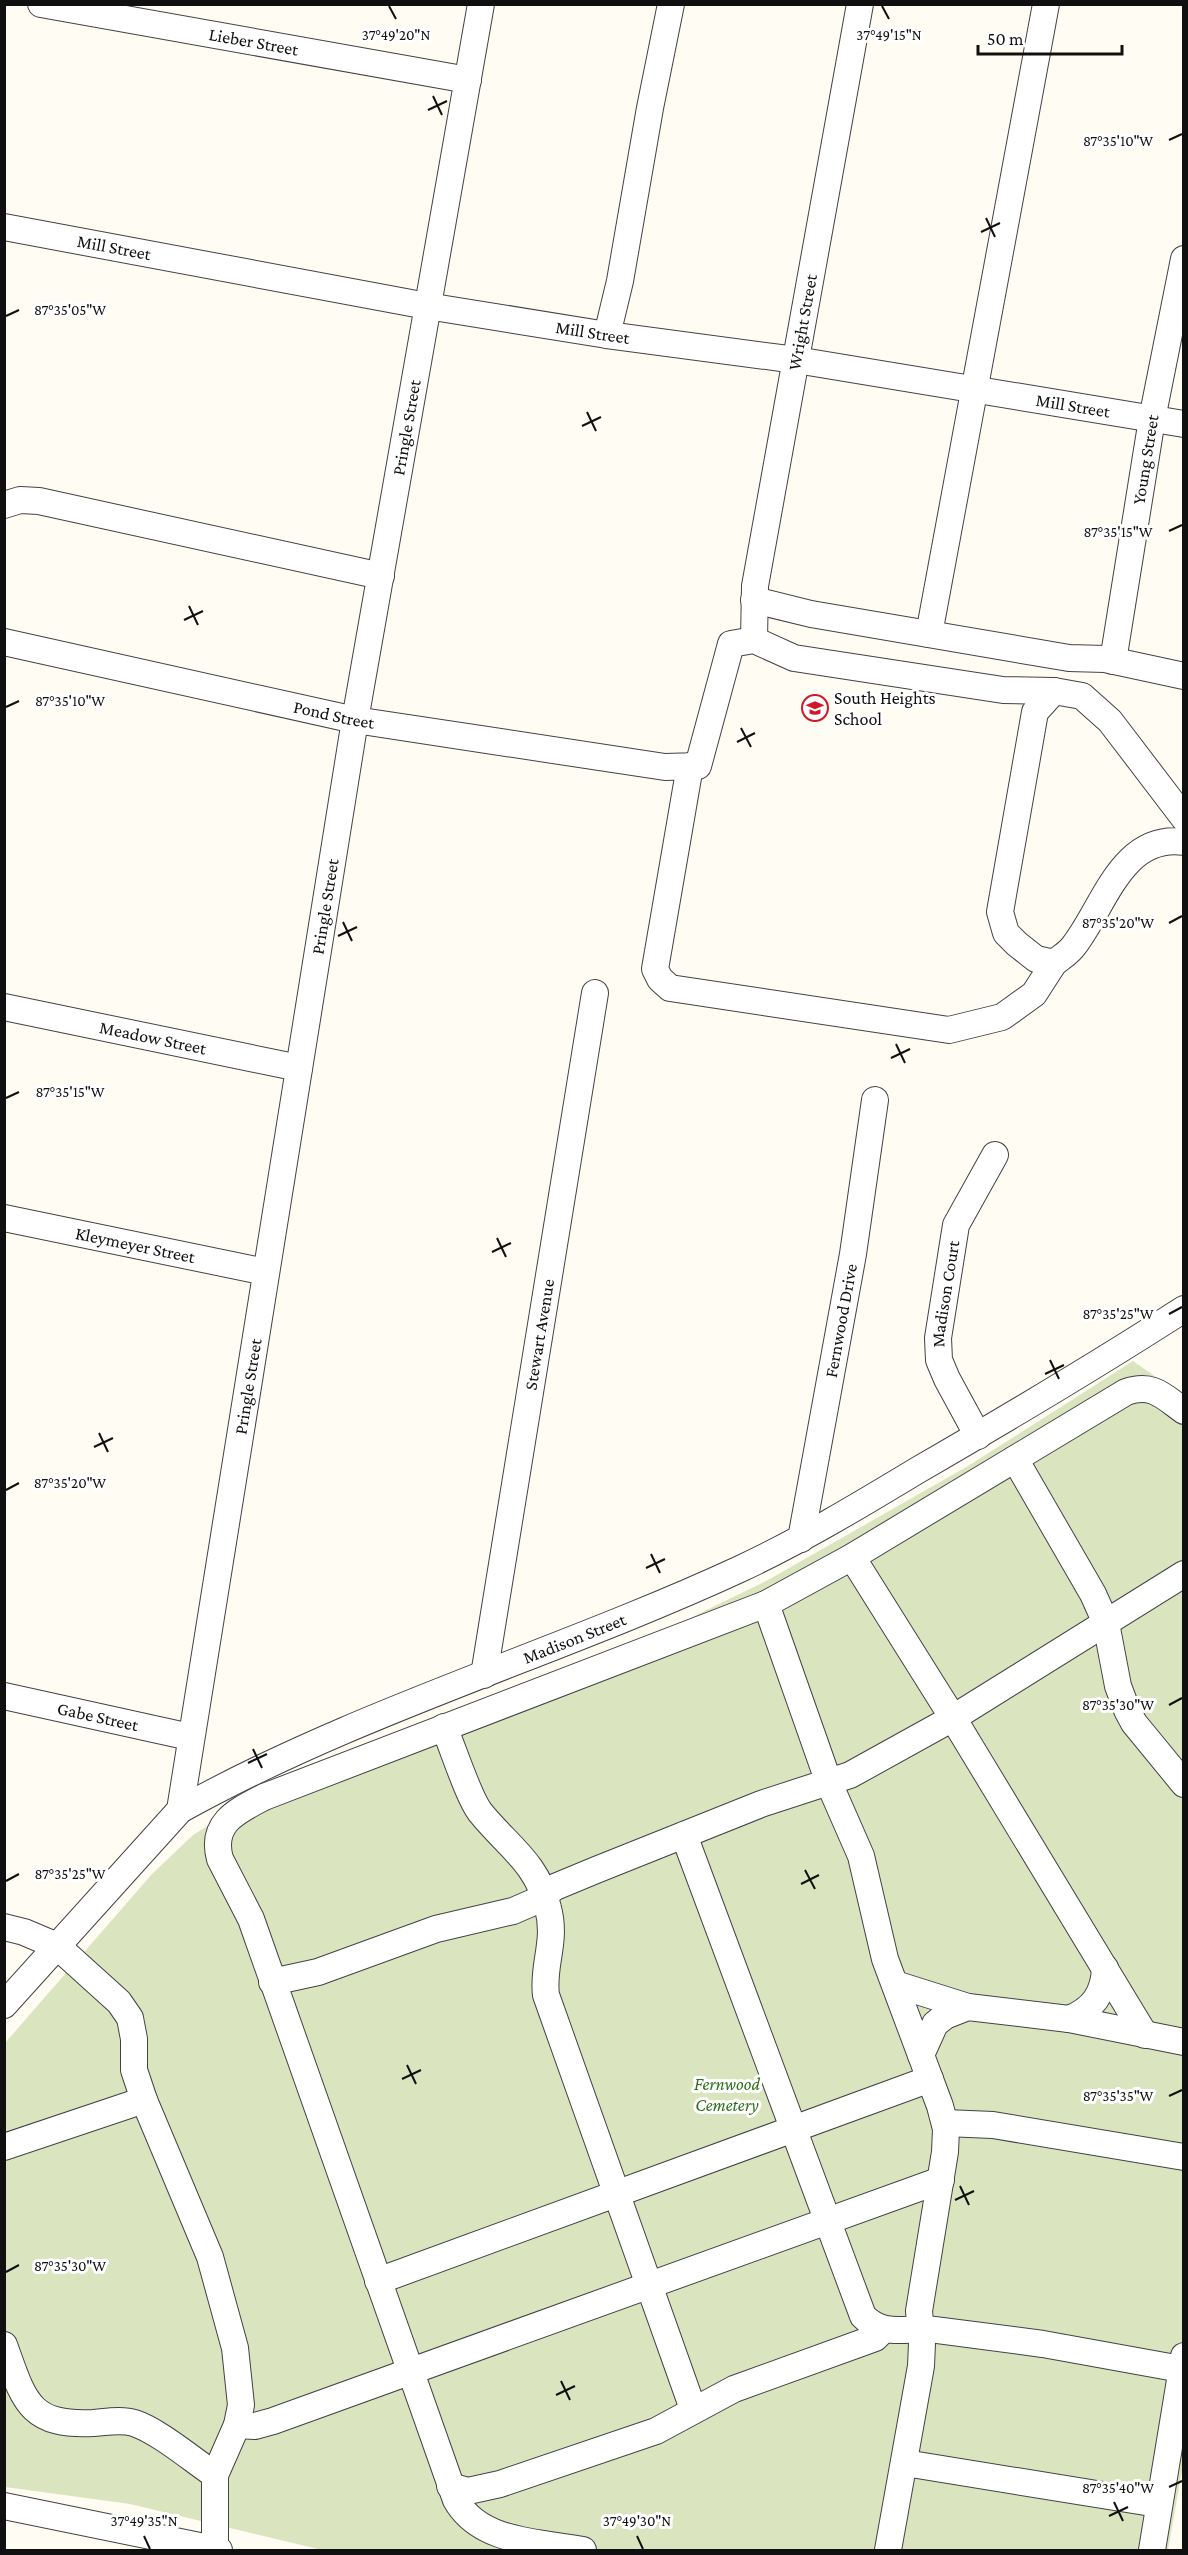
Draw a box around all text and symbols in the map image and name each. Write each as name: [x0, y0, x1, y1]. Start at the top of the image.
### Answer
scale bar: [978, 18, 1122, 56]
street label: Lieber Street: [207, 24, 301, 60]
text: 37°49'20"N: [362, 27, 430, 43]
text: 37°49'15"N: [856, 27, 922, 43]
text: 50 m: [987, 29, 1024, 49]
text: 87°35'10"W: [1083, 133, 1153, 149]
street label: Mill Street: [76, 231, 154, 264]
street label: Wright Street: [784, 272, 821, 372]
text: 87°35'05"W: [34, 302, 106, 318]
street label: Mill Street: [554, 317, 632, 348]
street label: Pringle Street: [388, 377, 425, 477]
street label: Mill Street: [1034, 390, 1112, 422]
street label: Young Street: [1128, 412, 1163, 506]
text: 87°35'15"W: [1084, 524, 1153, 540]
place label: South Heights School: [834, 688, 936, 729]
text: 87°35'10"W: [35, 693, 105, 709]
school or university icon: South Heights School: [800, 693, 830, 723]
street label: Pond Street: [292, 697, 377, 733]
street label: Pringle Street: [308, 856, 343, 956]
text: 87°35'20"W: [1082, 915, 1154, 931]
street label: Meadow Street: [98, 1017, 209, 1059]
text: 87°35'15"W: [36, 1084, 105, 1100]
street label: Kleymeyer Street: [74, 1223, 198, 1267]
street label: Madison Court: [928, 1238, 964, 1348]
street label: Fernwood Drive: [821, 1262, 861, 1379]
street label: Stewart Avenue: [521, 1277, 558, 1392]
text: 87°35'25"W: [1082, 1306, 1154, 1322]
street label: Pringle Street: [230, 1336, 266, 1436]
text: 87°35'20"W: [34, 1475, 106, 1491]
street label: Madison Street: [520, 1609, 630, 1668]
text: 87°35'30"W: [1082, 1697, 1154, 1713]
street label: Gabe Street: [55, 1698, 141, 1736]
text: 87°35'25"W: [34, 1866, 106, 1882]
park label: Fernwood Cemetery: [694, 2074, 760, 2115]
text: 87°35'35"W: [1083, 2088, 1154, 2104]
text: 87°35'30"W: [34, 2258, 106, 2274]
text: 87°35'40"W: [1082, 2480, 1154, 2496]
text: 37°49'35"N: [110, 2513, 178, 2529]
text: 37°49'30"N: [603, 2513, 671, 2529]

